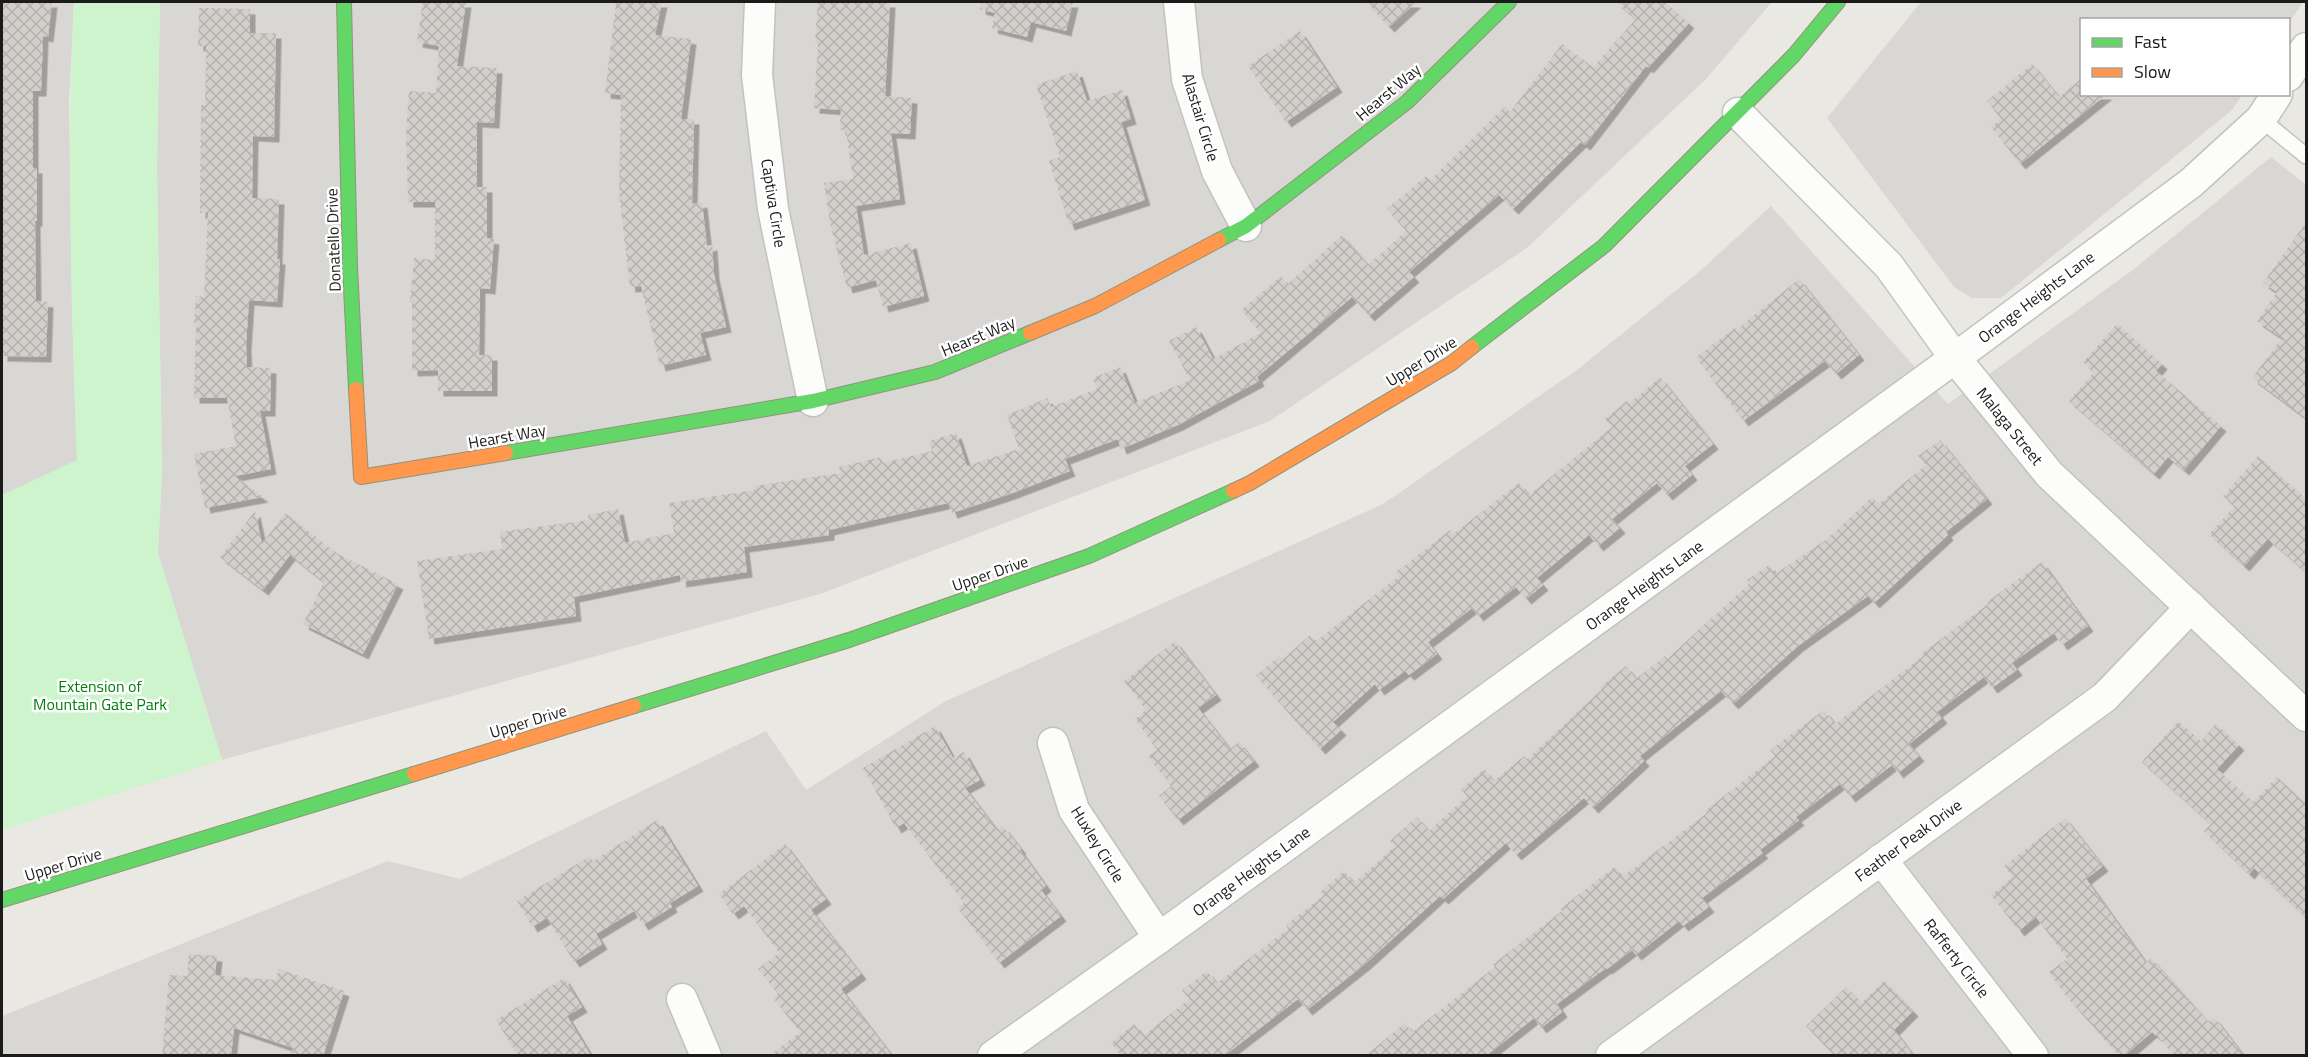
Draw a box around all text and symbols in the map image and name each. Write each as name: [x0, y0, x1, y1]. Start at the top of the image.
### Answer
legend: [2080, 18, 2290, 96]
text: Fast: [2134, 28, 2167, 55]
street label: Hearst Way: [1350, 57, 1426, 126]
text: Slow: [2134, 58, 2171, 85]
street label: Alastair Circle: [1176, 70, 1226, 164]
street label: Captiva Circle: [755, 157, 793, 249]
street label: Donatello Drive: [319, 188, 347, 292]
street label: Orange Heights Lane: [1973, 245, 2099, 349]
street label: Hearst Way: [937, 310, 1019, 362]
street label: Upper Drive: [1381, 330, 1461, 392]
street label: Malaga Street: [1971, 382, 2049, 470]
street label: Hearst Way: [466, 417, 548, 455]
street label: Orange Heights Lane: [1580, 534, 1708, 636]
street label: Upper Drive: [949, 549, 1031, 597]
park label: Extension of Mountain Gate Park: [33, 674, 167, 716]
street label: Upper Drive: [487, 698, 569, 744]
street label: Feather Peak Drive: [1849, 793, 1967, 887]
street label: Huxley Circle: [1065, 801, 1131, 887]
street label: Orange Heights Lane: [1187, 820, 1315, 922]
street label: Upper Drive: [22, 841, 104, 887]
street label: Rafferty Circle: [1918, 913, 1996, 1003]

